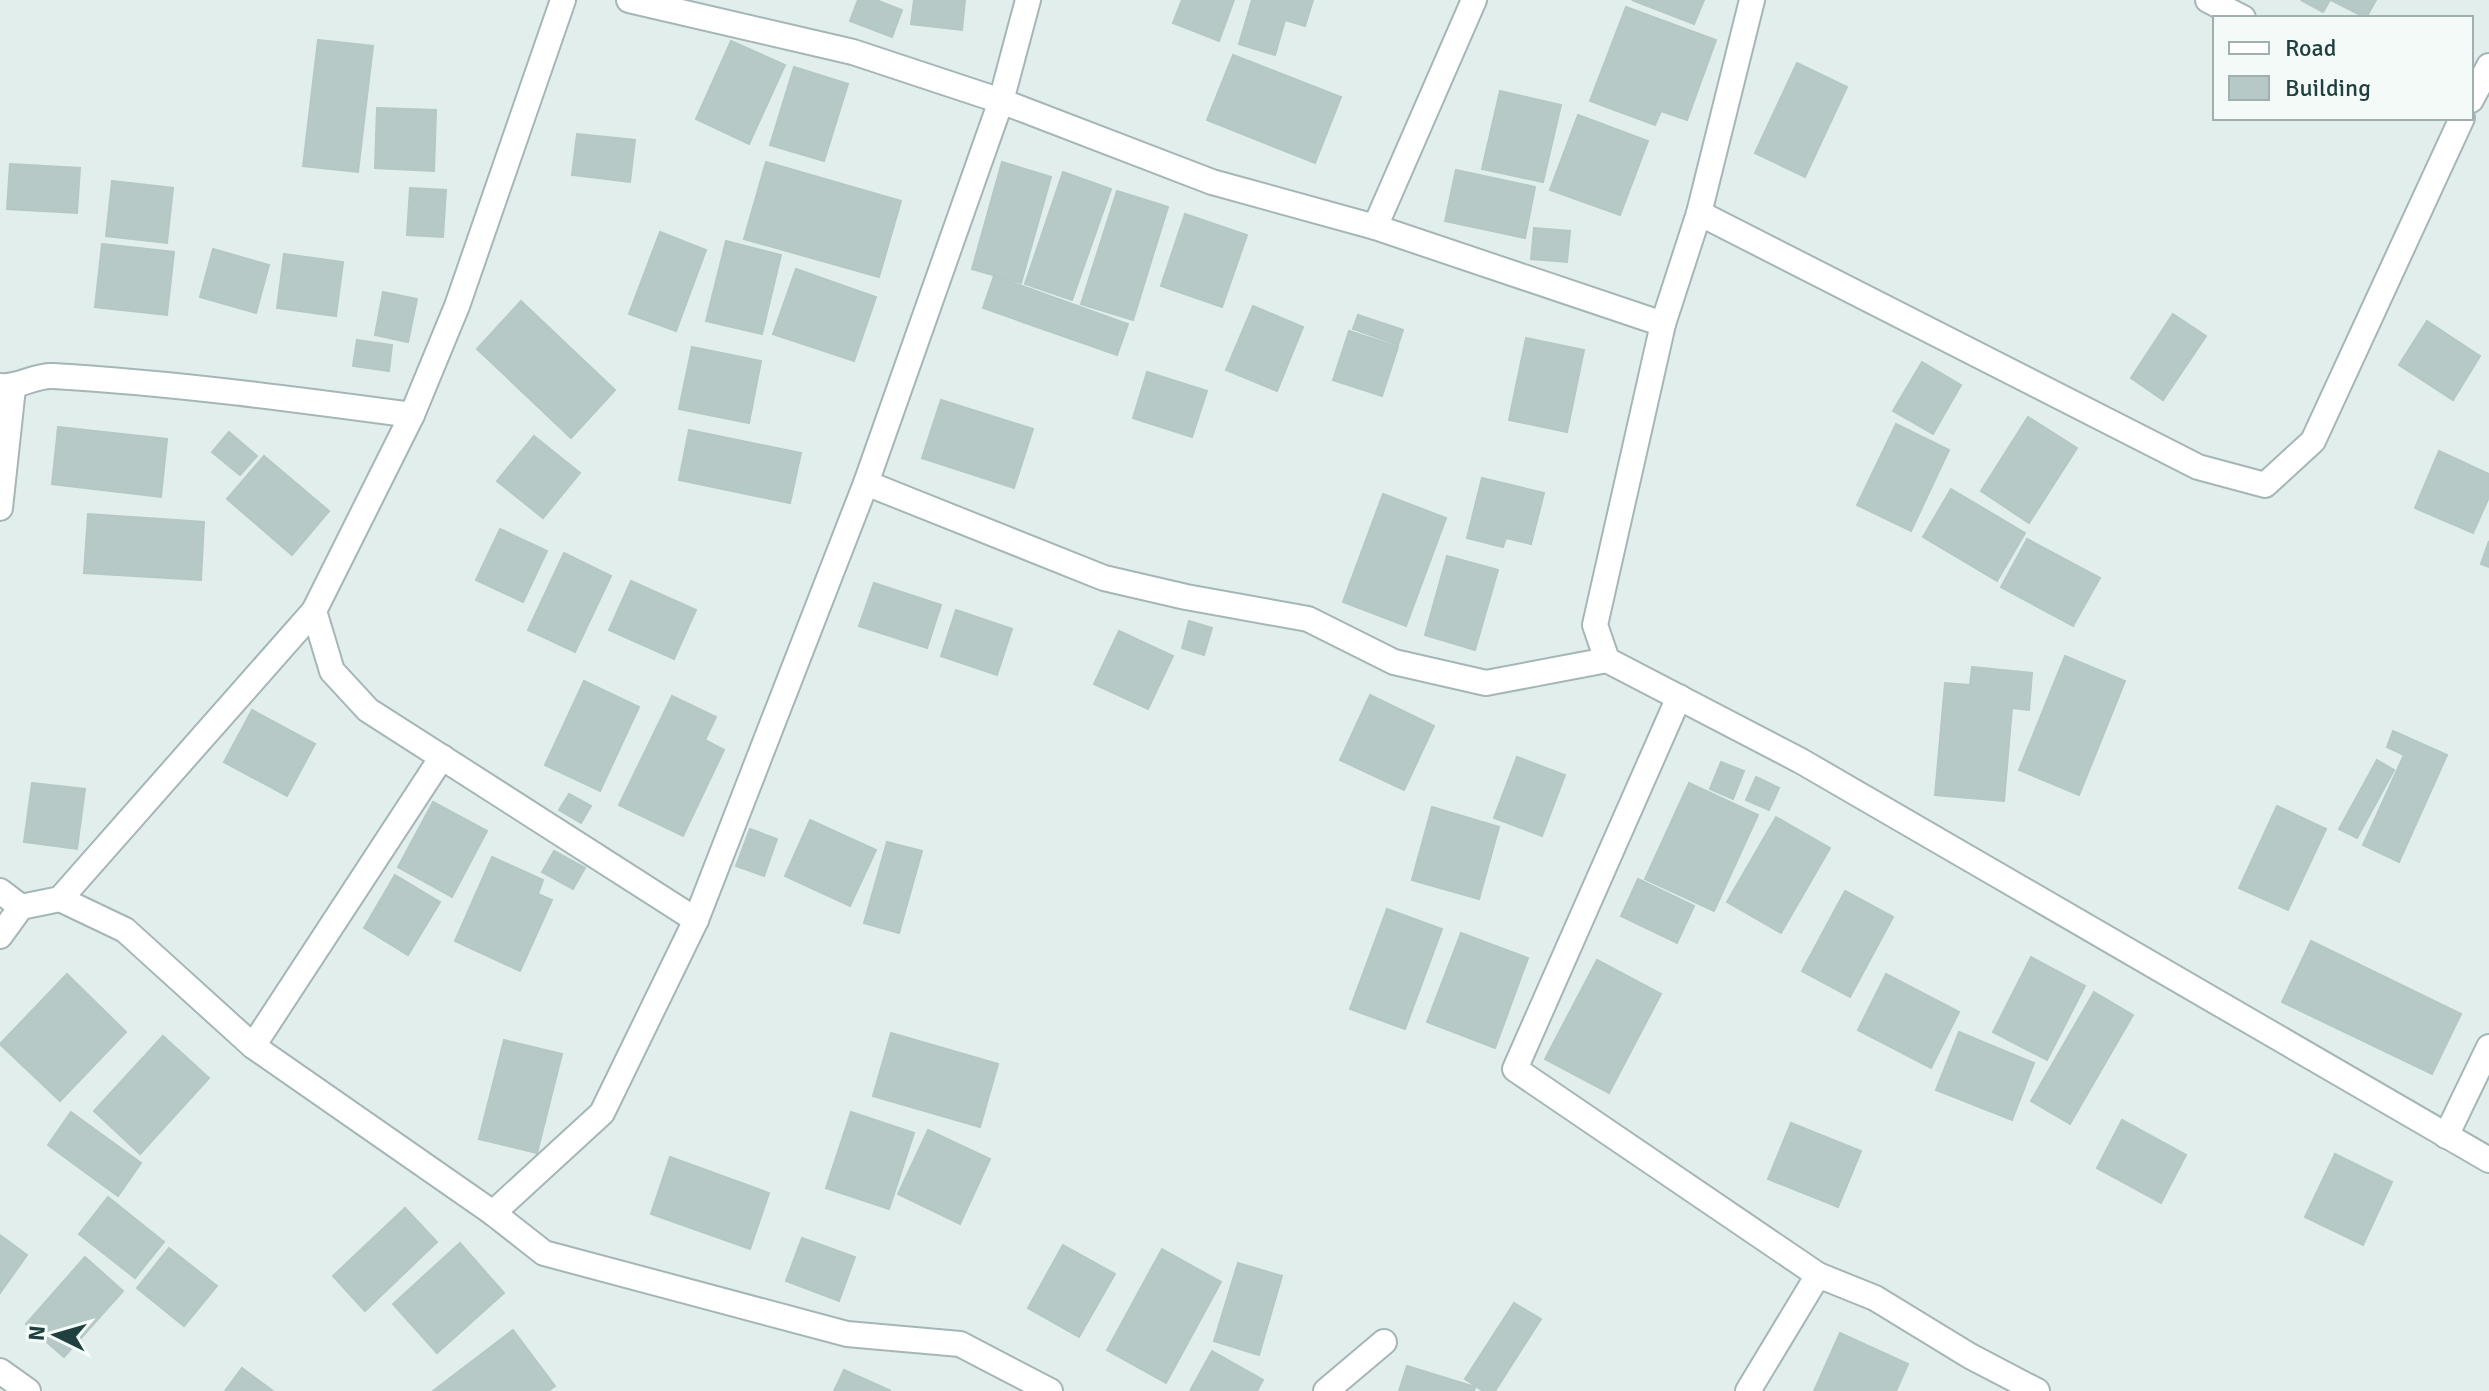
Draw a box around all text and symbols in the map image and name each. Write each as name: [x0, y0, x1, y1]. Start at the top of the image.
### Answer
legend: [2213, 16, 2473, 120]
text: Road: [2285, 33, 2336, 63]
text: Building: [2285, 73, 2371, 103]
north arrow: [16, 1295, 96, 1375]
text: N: [22, 1324, 51, 1342]

